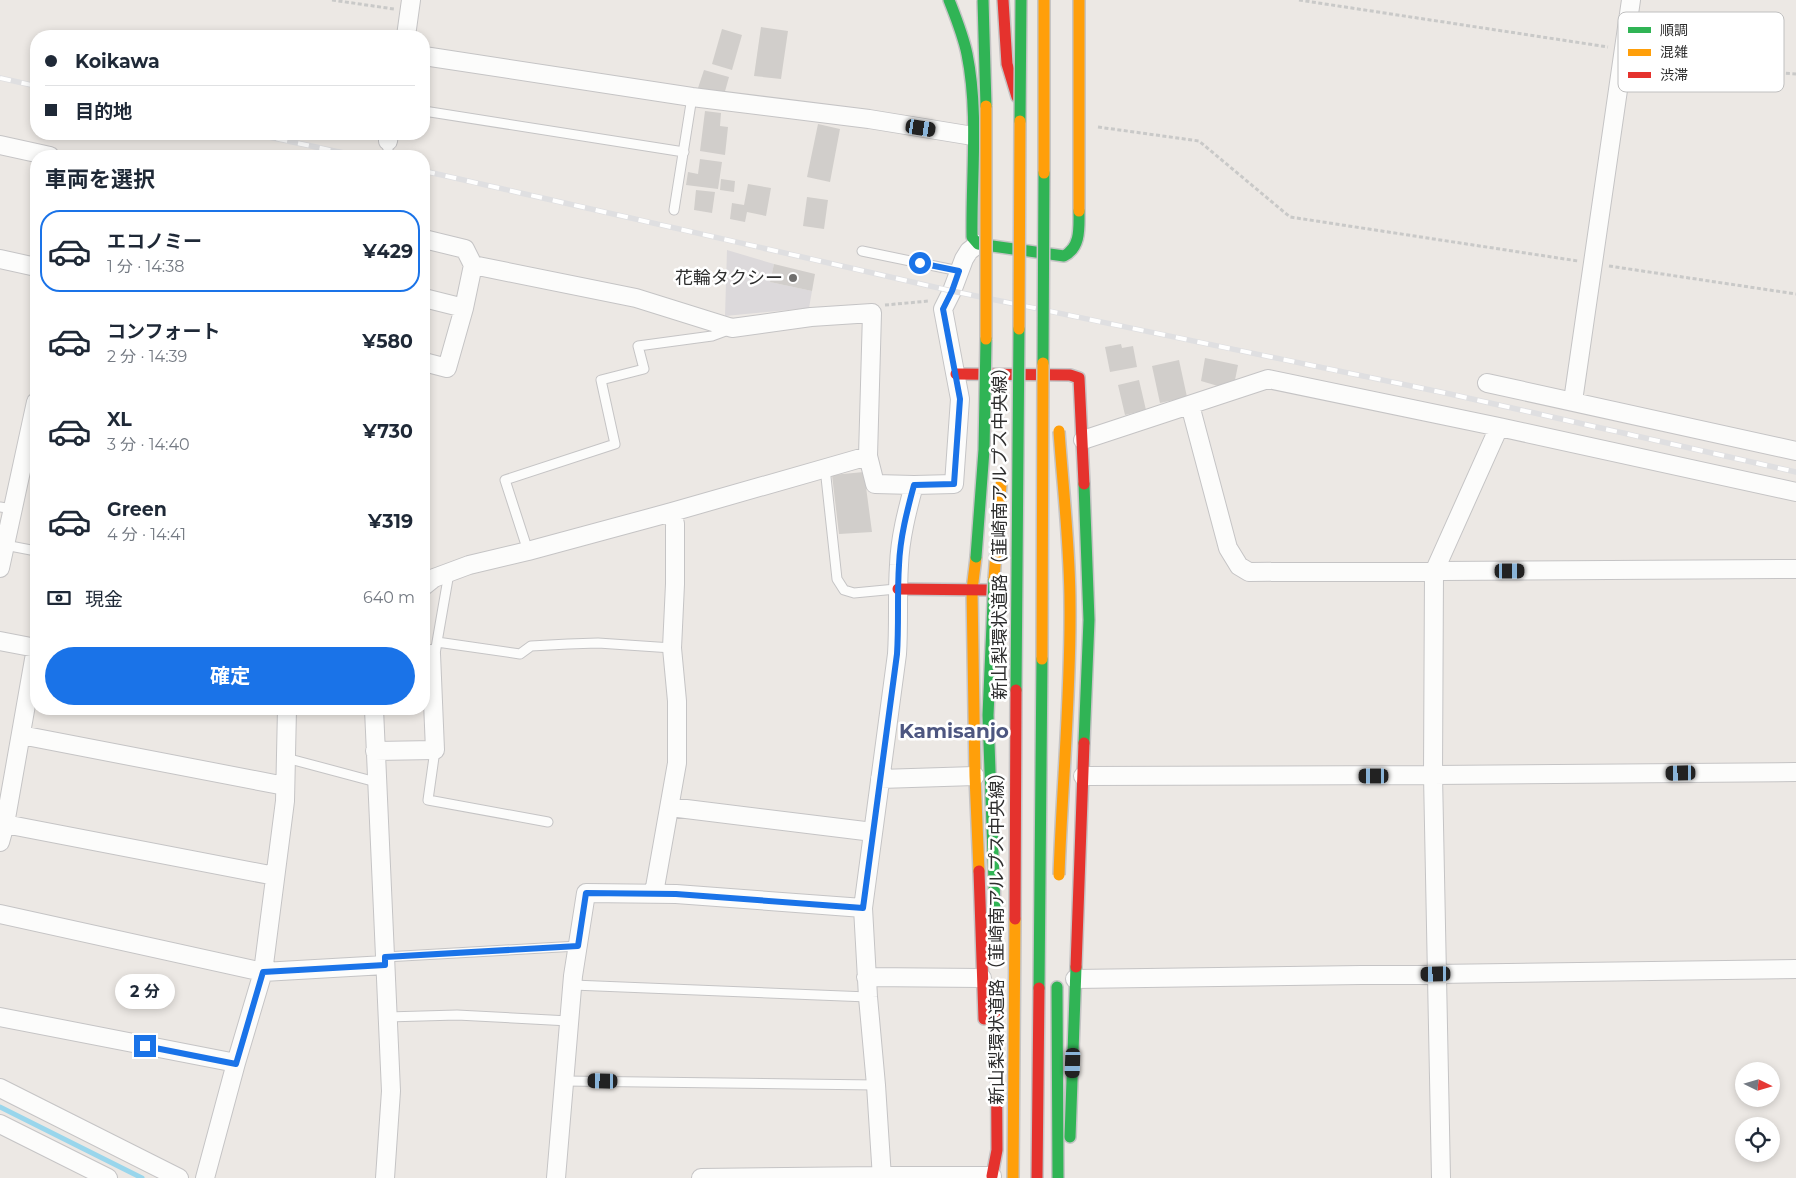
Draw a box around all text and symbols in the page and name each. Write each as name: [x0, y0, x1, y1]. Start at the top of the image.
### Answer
legend: [1618, 12, 1784, 92]
text: 順調: [1660, 21, 1688, 39]
text: 混雑: [1660, 43, 1688, 61]
text: Koikawa: [75, 50, 160, 73]
text: 渋滞: [1660, 66, 1688, 84]
text: 目的地: [75, 100, 132, 123]
car: [905, 118, 936, 138]
text: 車両を選択: [45, 166, 155, 193]
icon: car: [47, 229, 92, 274]
text: エコノミー: [107, 230, 202, 253]
text: ¥429: [363, 240, 413, 263]
route start: [909, 252, 931, 274]
text: 1 分 · 14:38: [107, 257, 184, 276]
place label: 花輪タクシー: [675, 267, 783, 289]
marker: 花輪タクシー: [787, 272, 799, 284]
icon: car: [47, 319, 92, 364]
text: コンフォート: [107, 320, 220, 343]
text: ¥580: [362, 330, 413, 353]
text: 2 分 · 14:39: [107, 347, 187, 366]
street label: 新山梨環状道路（韮崎南アルプス中央線）: [989, 358, 1011, 700]
text: XL: [107, 408, 132, 431]
icon: car: [47, 409, 92, 454]
text: ¥730: [363, 420, 413, 443]
text: 3 分 · 14:40: [107, 435, 190, 454]
text: Green: [107, 498, 167, 521]
icon: car: [47, 499, 92, 544]
text: ¥319: [368, 510, 413, 533]
text: 4 分 · 14:41: [107, 525, 186, 544]
car: [1495, 564, 1525, 579]
icon: cash: [45, 584, 73, 612]
text: 現金: [85, 588, 123, 611]
text: 640 m: [363, 588, 415, 607]
button: 確定: [45, 647, 415, 705]
district label: Kamisanjo: [899, 719, 1009, 743]
street label: 新山梨環状道路（韮崎南アルプス中央線）: [986, 763, 1008, 1105]
car: [1665, 765, 1696, 781]
car: [1359, 769, 1389, 784]
car: [1420, 966, 1451, 982]
callout: 2 分: [115, 974, 175, 1008]
text: 2 分: [130, 982, 160, 1001]
route end: [134, 1035, 156, 1057]
car: [1064, 1048, 1081, 1078]
north arrow: [1735, 1062, 1780, 1108]
map controls: [1735, 1062, 1780, 1162]
car: [587, 1073, 618, 1089]
button: locate: [1735, 1117, 1780, 1162]

